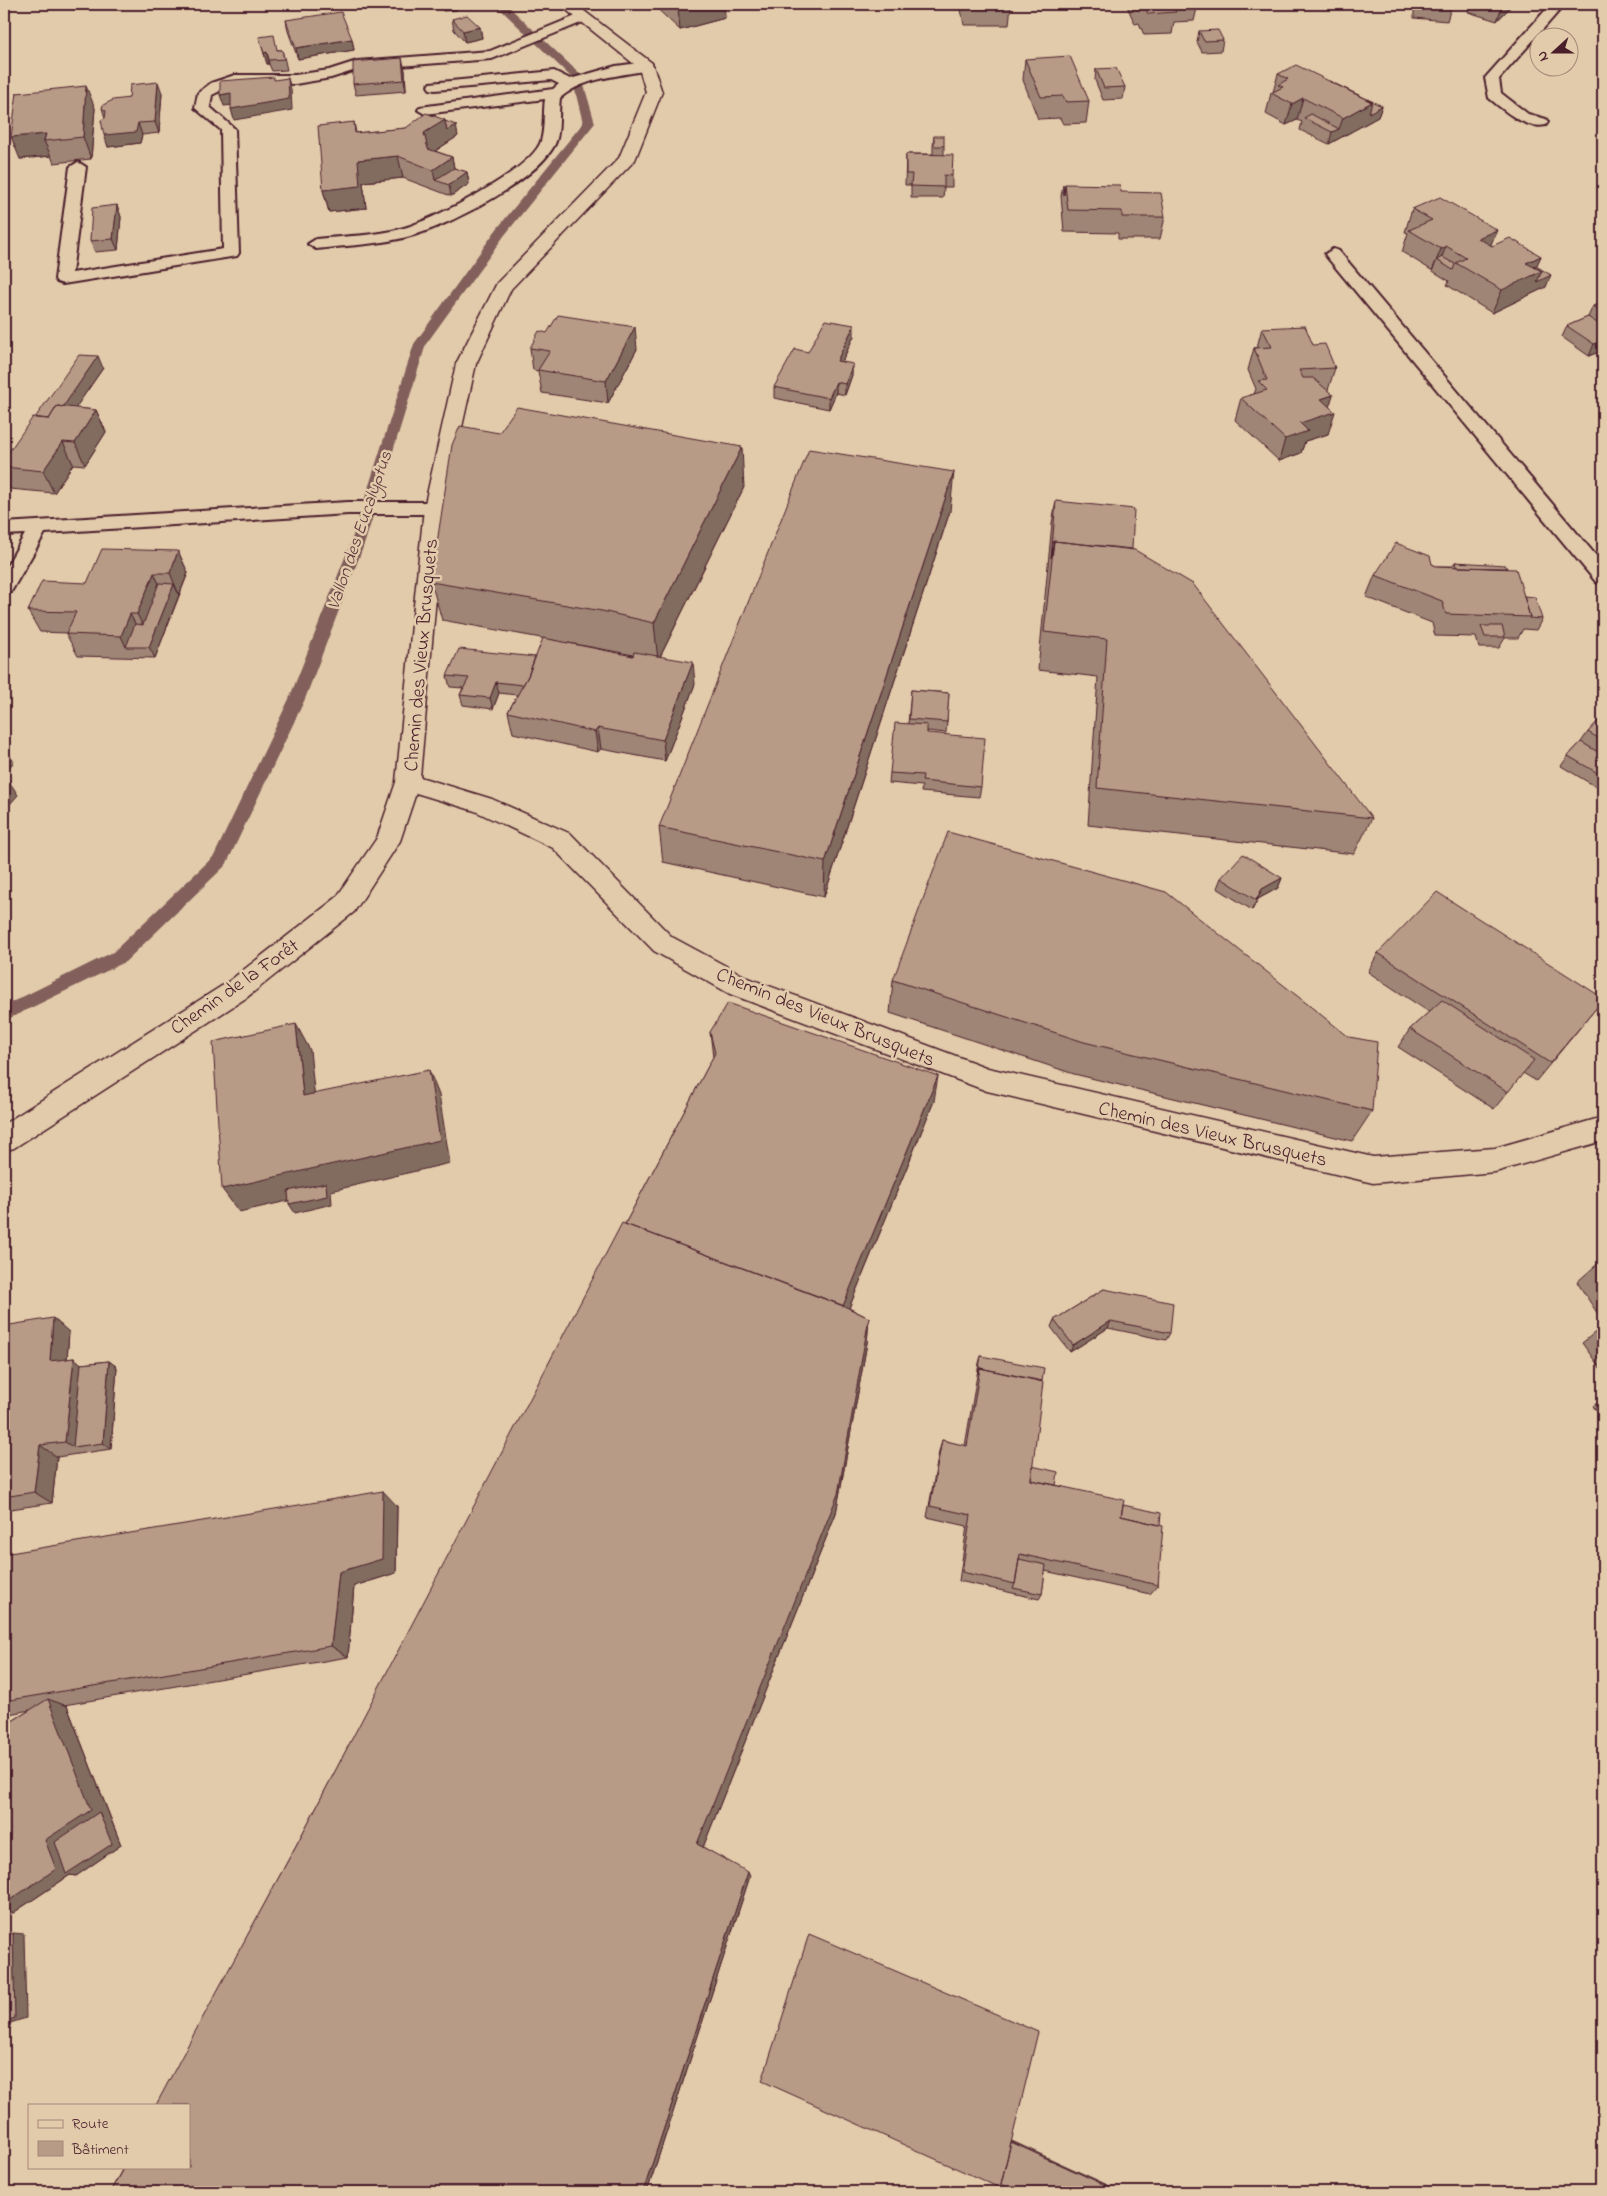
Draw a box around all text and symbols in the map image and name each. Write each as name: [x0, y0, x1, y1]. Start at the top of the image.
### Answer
north arrow: [1530, 28, 1580, 78]
text: N: [1532, 48, 1555, 64]
water label: Vallon des Eucalyptus: [322, 447, 400, 613]
street label: Chemin des Vieux Brusquets: [398, 537, 447, 773]
street label: Chemin de la Forêt: [165, 933, 306, 1043]
street label: Chemin des Vieux Brusquets: [711, 961, 939, 1076]
street label: Chemin des Vieux Brusquets: [1095, 1095, 1330, 1176]
legend: [28, 2104, 190, 2168]
text: Route: [72, 2113, 109, 2135]
text: Bâtiment: [71, 2139, 129, 2161]

